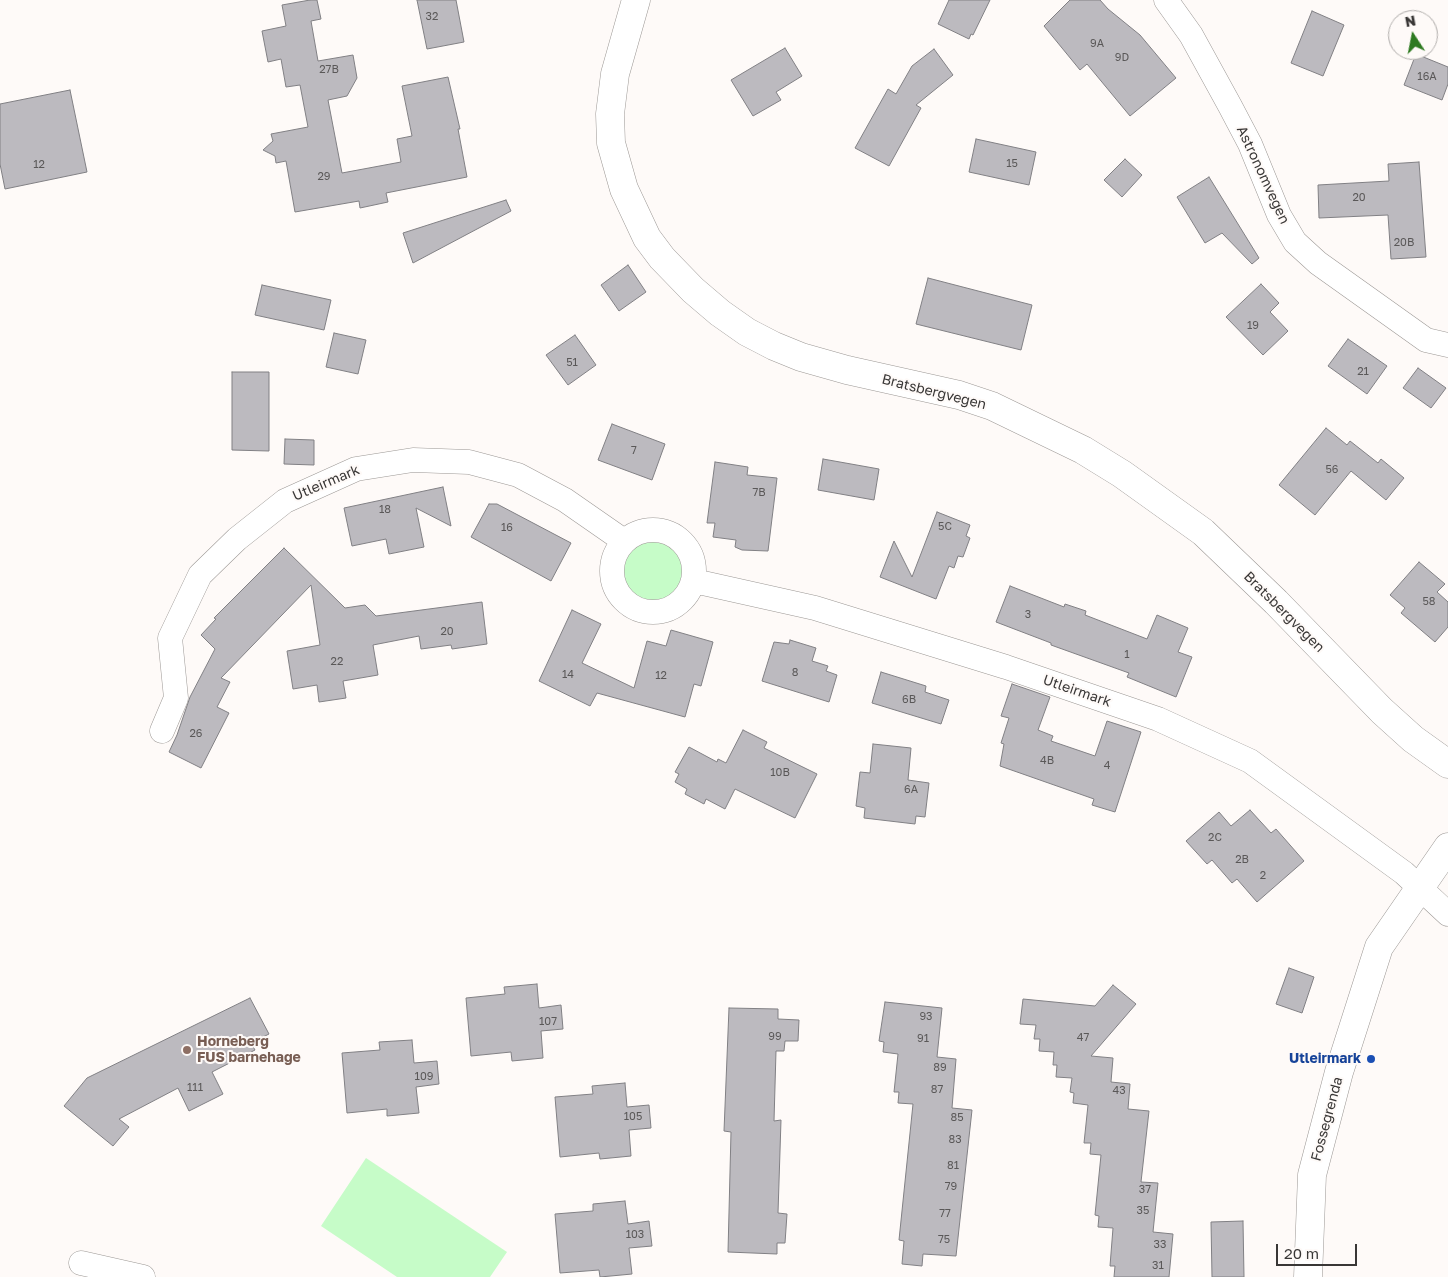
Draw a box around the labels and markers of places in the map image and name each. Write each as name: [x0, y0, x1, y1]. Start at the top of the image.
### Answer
place label: Horneberg FUS barnehage: [197, 1034, 301, 1066]
marker: Horneberg FUS barnehage: [181, 1044, 193, 1056]
place label: Utleirmark: [1289, 1051, 1361, 1067]
marker: Utleirmark: [1365, 1053, 1377, 1065]

